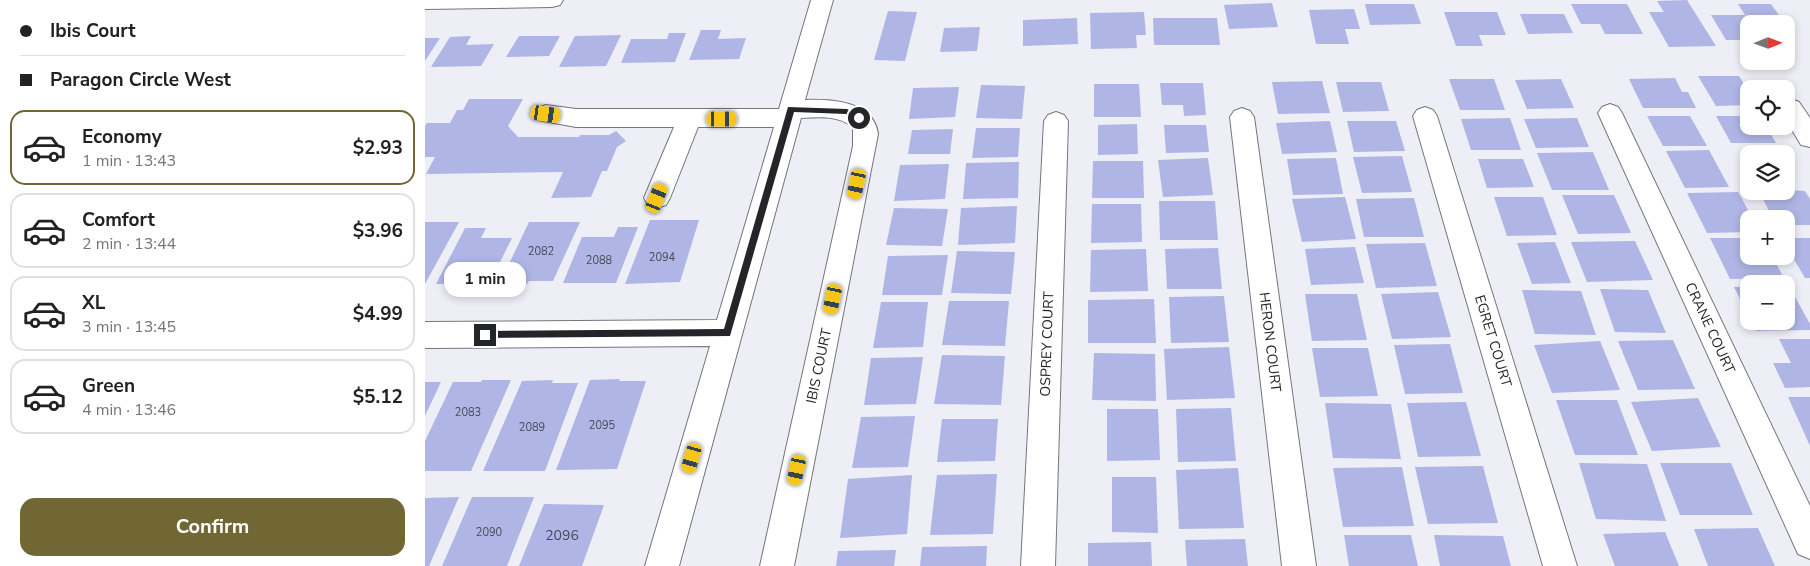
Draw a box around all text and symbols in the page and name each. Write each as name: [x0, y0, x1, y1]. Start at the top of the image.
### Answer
north arrow: [1740, 15, 1795, 70]
map controls: [1740, 15, 1795, 330]
text: Ibis Court: [50, 18, 135, 44]
text: Paragon Circle West: [50, 67, 231, 93]
button: locate: [1740, 80, 1795, 135]
car: [530, 104, 561, 124]
route start: [848, 107, 870, 129]
car: [707, 112, 737, 127]
text: Economy: [82, 124, 162, 150]
icon: car: [22, 125, 67, 170]
text: $2.93: [353, 135, 403, 161]
button: layers: [1740, 145, 1795, 200]
text: 1 min · 13:43: [82, 150, 176, 172]
car: [846, 168, 867, 200]
car: [644, 181, 669, 215]
text: Comfort: [82, 207, 155, 233]
icon: car: [22, 208, 67, 253]
button: +: [1740, 210, 1795, 265]
text: $3.96: [353, 218, 403, 244]
text: 2 min · 13:44: [82, 233, 176, 255]
house number: 2082: [528, 244, 554, 259]
house number: 2094: [649, 250, 676, 265]
house number: 2088: [586, 253, 613, 268]
callout: 1 min: [444, 262, 526, 298]
text: 1 min: [464, 268, 506, 290]
button: −: [1740, 275, 1795, 330]
street label: CRANE COURT: [1681, 279, 1740, 377]
car: [822, 283, 843, 315]
text: XL: [82, 290, 105, 316]
icon: car: [22, 291, 67, 336]
street label: OSPREY COURT: [1036, 291, 1058, 397]
street label: HERON COURT: [1254, 291, 1286, 394]
street label: EGRET COURT: [1470, 293, 1516, 390]
text: $4.99: [353, 301, 403, 327]
text: 3 min · 13:45: [82, 316, 176, 338]
route end: [474, 324, 496, 346]
street label: IBIS COURT: [802, 326, 836, 405]
text: Green: [82, 373, 135, 399]
icon: car: [22, 374, 67, 419]
text: $5.12: [353, 384, 403, 410]
text: 4 min · 13:46: [82, 399, 176, 421]
house number: 2083: [455, 405, 481, 420]
house number: 2095: [589, 418, 616, 433]
house number: 2089: [519, 420, 545, 435]
car: [680, 442, 703, 474]
car: [786, 454, 807, 486]
button: Confirm: [20, 498, 405, 556]
house number: 2090: [476, 525, 503, 540]
house number: 2096: [545, 526, 579, 545]

